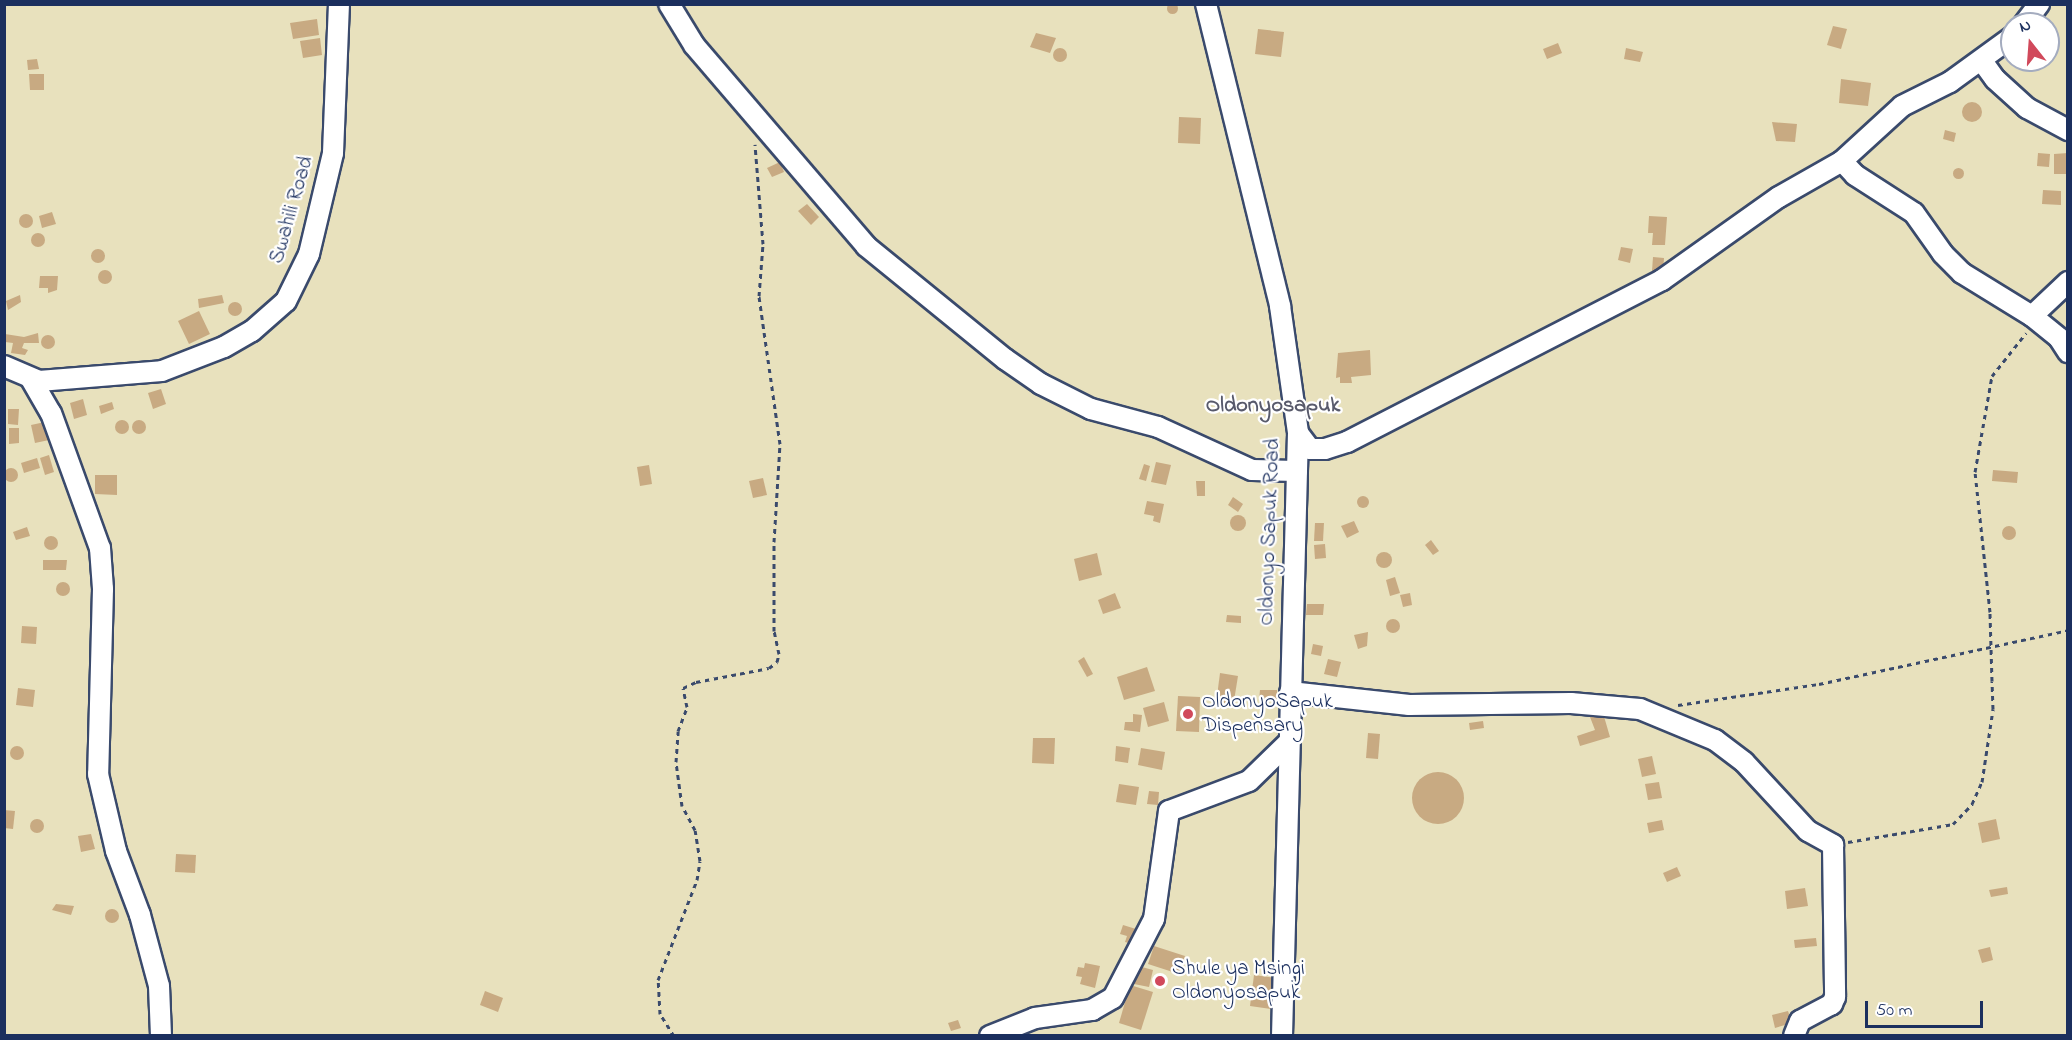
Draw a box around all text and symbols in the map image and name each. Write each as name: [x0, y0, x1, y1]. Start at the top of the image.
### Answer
north arrow: [2000, 12, 2060, 72]
text: N: [2017, 14, 2034, 40]
street label: Swahili Road: [265, 153, 319, 267]
district label: Oldonyosapuk: [1206, 394, 1340, 420]
street label: Oldonyo Sapuk Road: [1254, 438, 1286, 626]
place label: OldonyoSapuk Dispensary: [1202, 689, 1333, 739]
marker: OldonyoSapuk Dispensary: [1179, 705, 1197, 723]
place label: Shule ya Msingi Oldonyosapuk: [1172, 956, 1305, 1006]
marker: Shule ya Msingi Oldonyosapuk: [1153, 974, 1167, 988]
scale bar: [1868, 989, 1986, 1027]
text: 50 m: [1876, 998, 1913, 1024]

